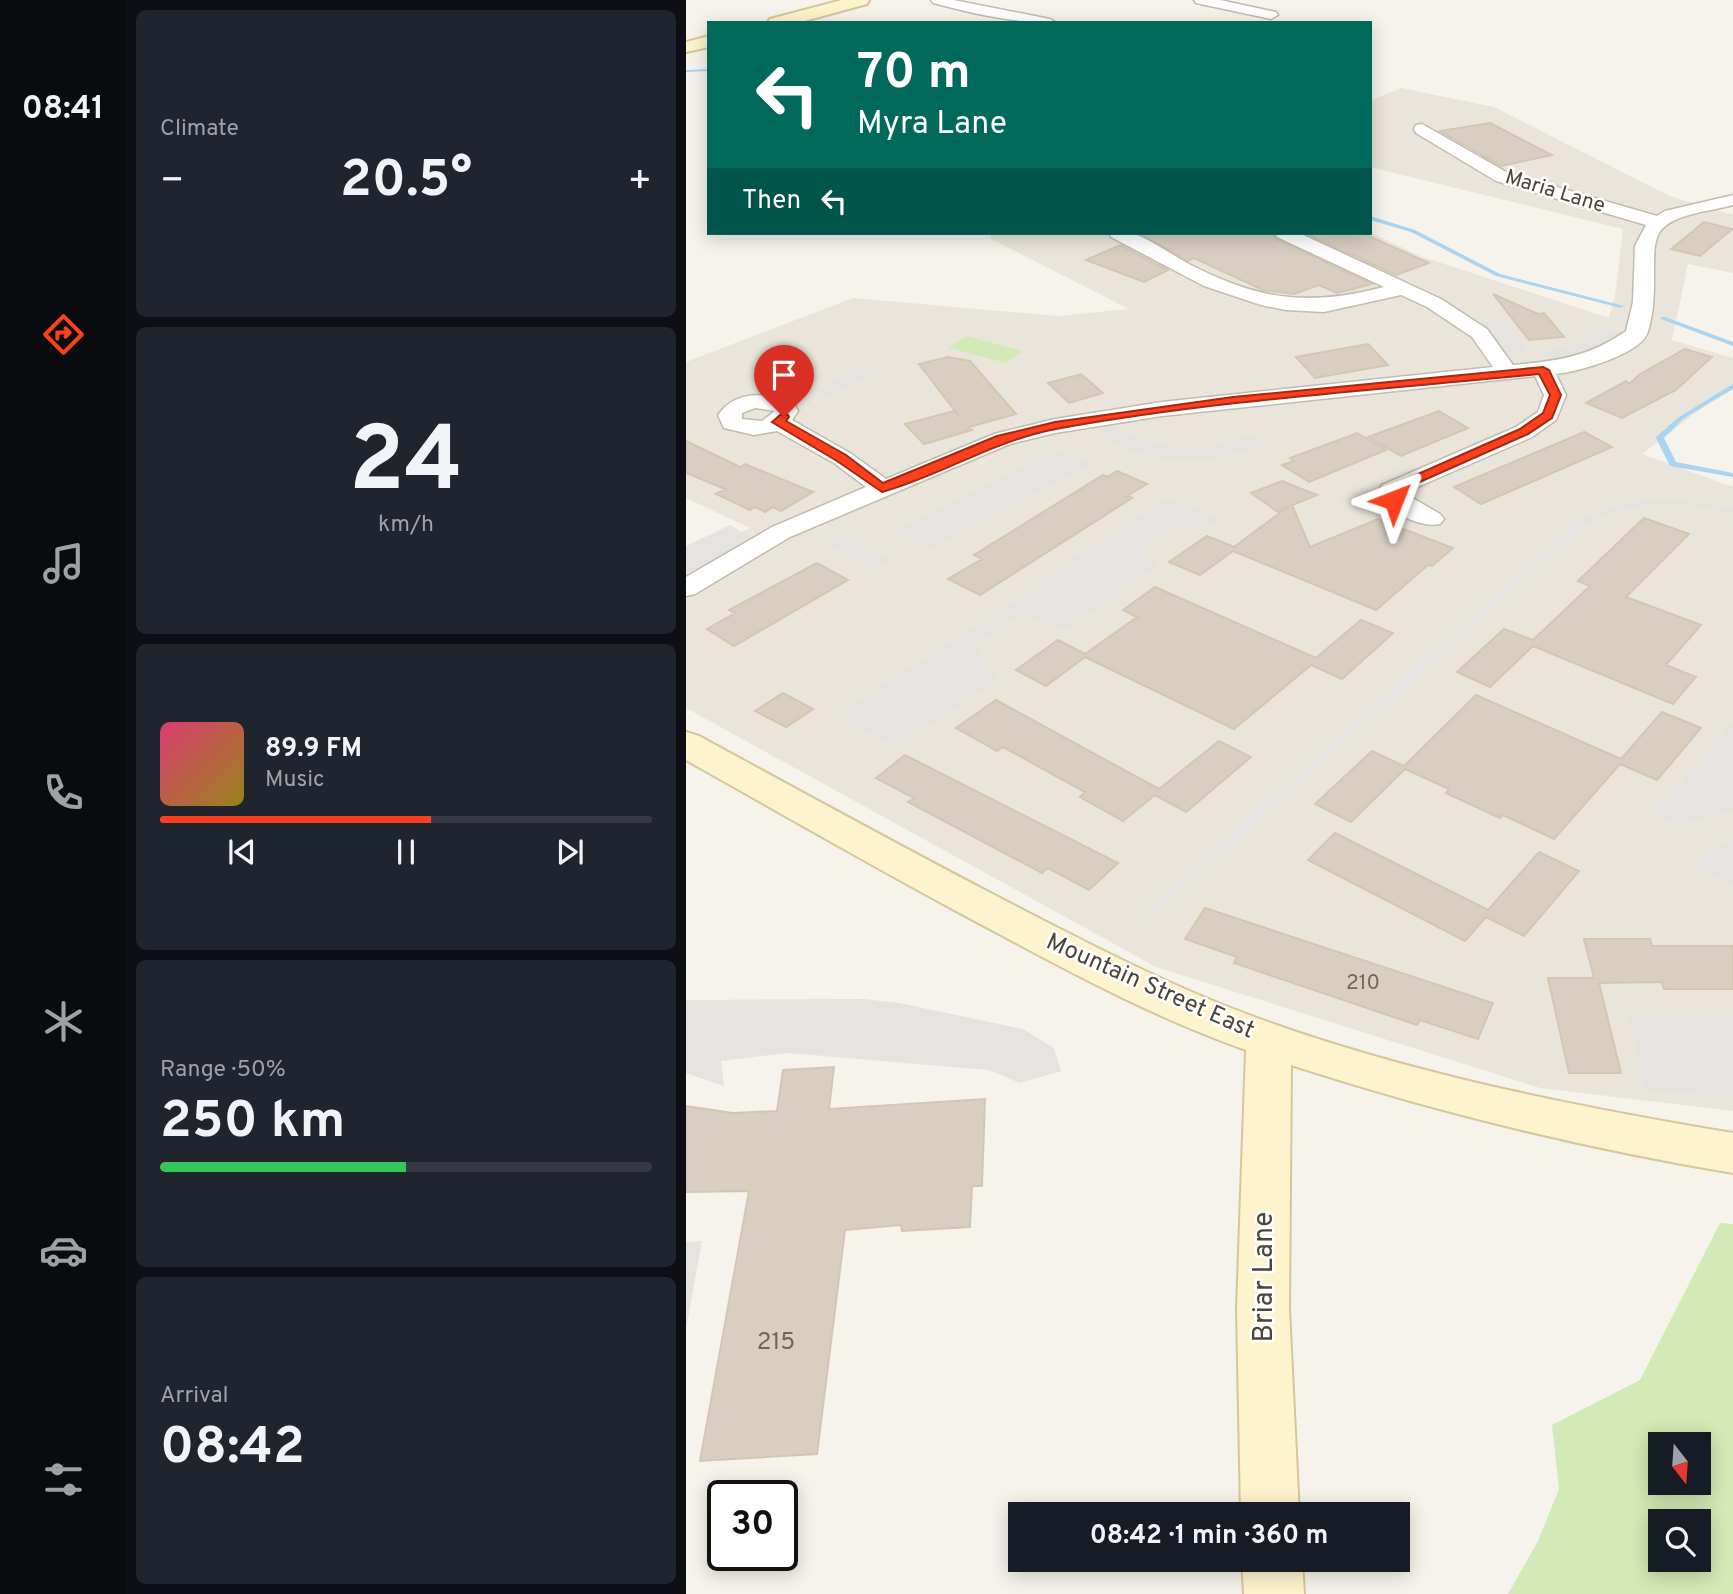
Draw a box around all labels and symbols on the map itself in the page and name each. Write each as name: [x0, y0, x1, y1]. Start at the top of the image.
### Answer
street label: Maria Lane: [1502, 164, 1608, 220]
pin: [754, 345, 814, 417]
position arrow: [1357, 463, 1431, 537]
street label: Mountain Street East: [1041, 928, 1259, 1046]
house number: 210: [1346, 970, 1380, 997]
street label: Briar Lane: [1247, 1212, 1283, 1342]
house number: 215: [757, 1328, 795, 1358]
north arrow: [1648, 1432, 1712, 1494]
speed limit sign: 30: [707, 1480, 798, 1571]

